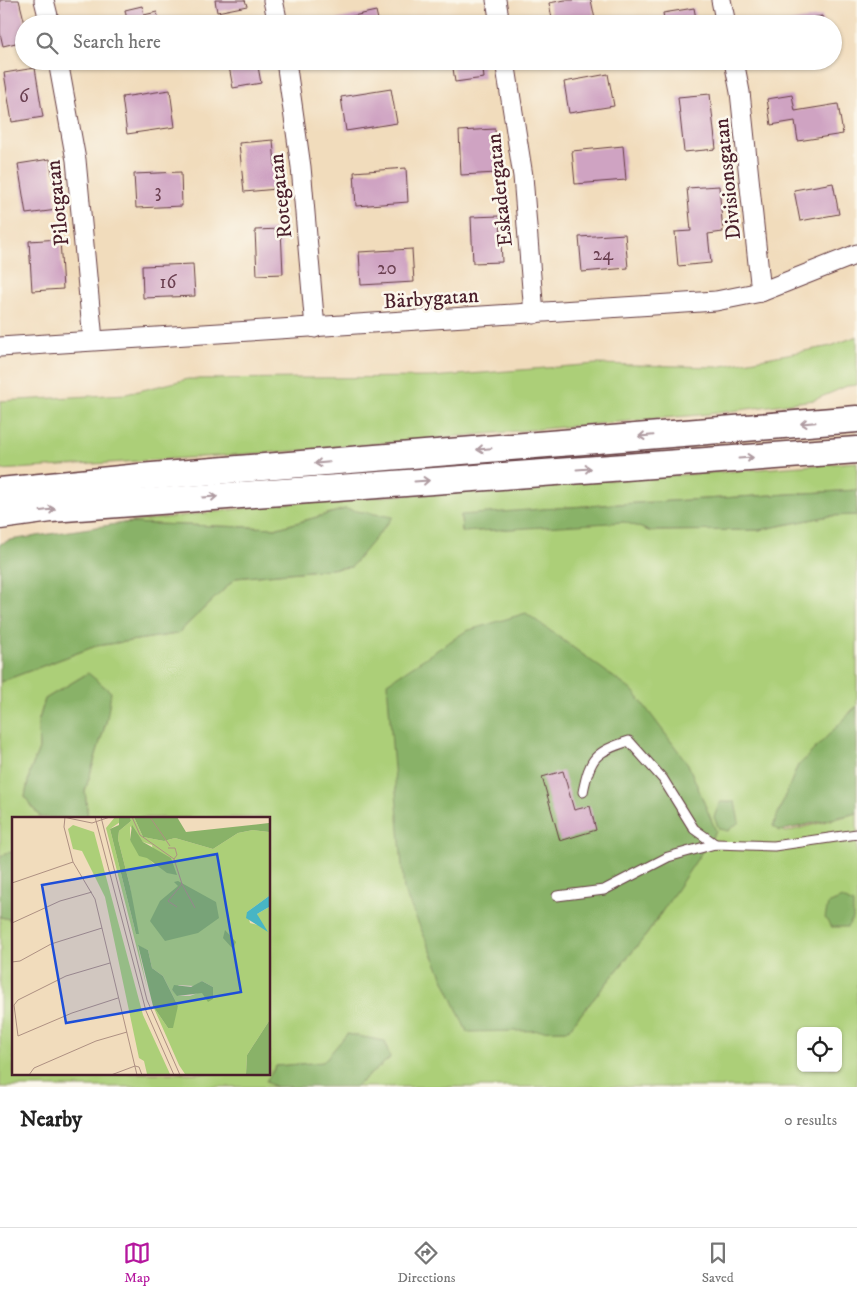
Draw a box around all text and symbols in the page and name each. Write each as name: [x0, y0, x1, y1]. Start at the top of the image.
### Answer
search box: [15, 15, 842, 70]
icon: search: [33, 29, 61, 57]
text: Search here: [73, 31, 161, 54]
house number: 6: [19, 85, 30, 108]
street label: Divisionsgatan: [709, 117, 747, 241]
street label: Eskadergatan: [481, 132, 519, 248]
street label: Rotegatan: [264, 152, 298, 240]
street label: Pilotgatan: [41, 158, 75, 247]
house number: 3: [154, 180, 162, 203]
house number: 24: [593, 243, 614, 266]
house number: 20: [377, 257, 397, 280]
house number: 16: [160, 271, 178, 294]
street label: Bärbygatan: [382, 283, 480, 315]
one-way arrow: [801, 419, 817, 428]
one-way arrow: [639, 432, 655, 441]
one-way arrow: [477, 445, 493, 454]
one-way arrow: [737, 453, 753, 463]
one-way arrow: [315, 458, 331, 467]
one-way arrow: [575, 465, 591, 474]
one-way arrow: [413, 476, 429, 485]
one-way arrow: [202, 492, 218, 501]
one-way arrow: [40, 505, 56, 515]
inset map: [12, 817, 270, 1074]
map controls: [797, 1027, 842, 1072]
button: locate: [797, 1027, 842, 1072]
text: Nearby: [20, 1107, 82, 1133]
text: 0 results: [784, 1110, 837, 1130]
tab: Map: [123, 1239, 151, 1287]
tab: Directions: [397, 1239, 455, 1287]
tab: Saved: [702, 1239, 734, 1287]

